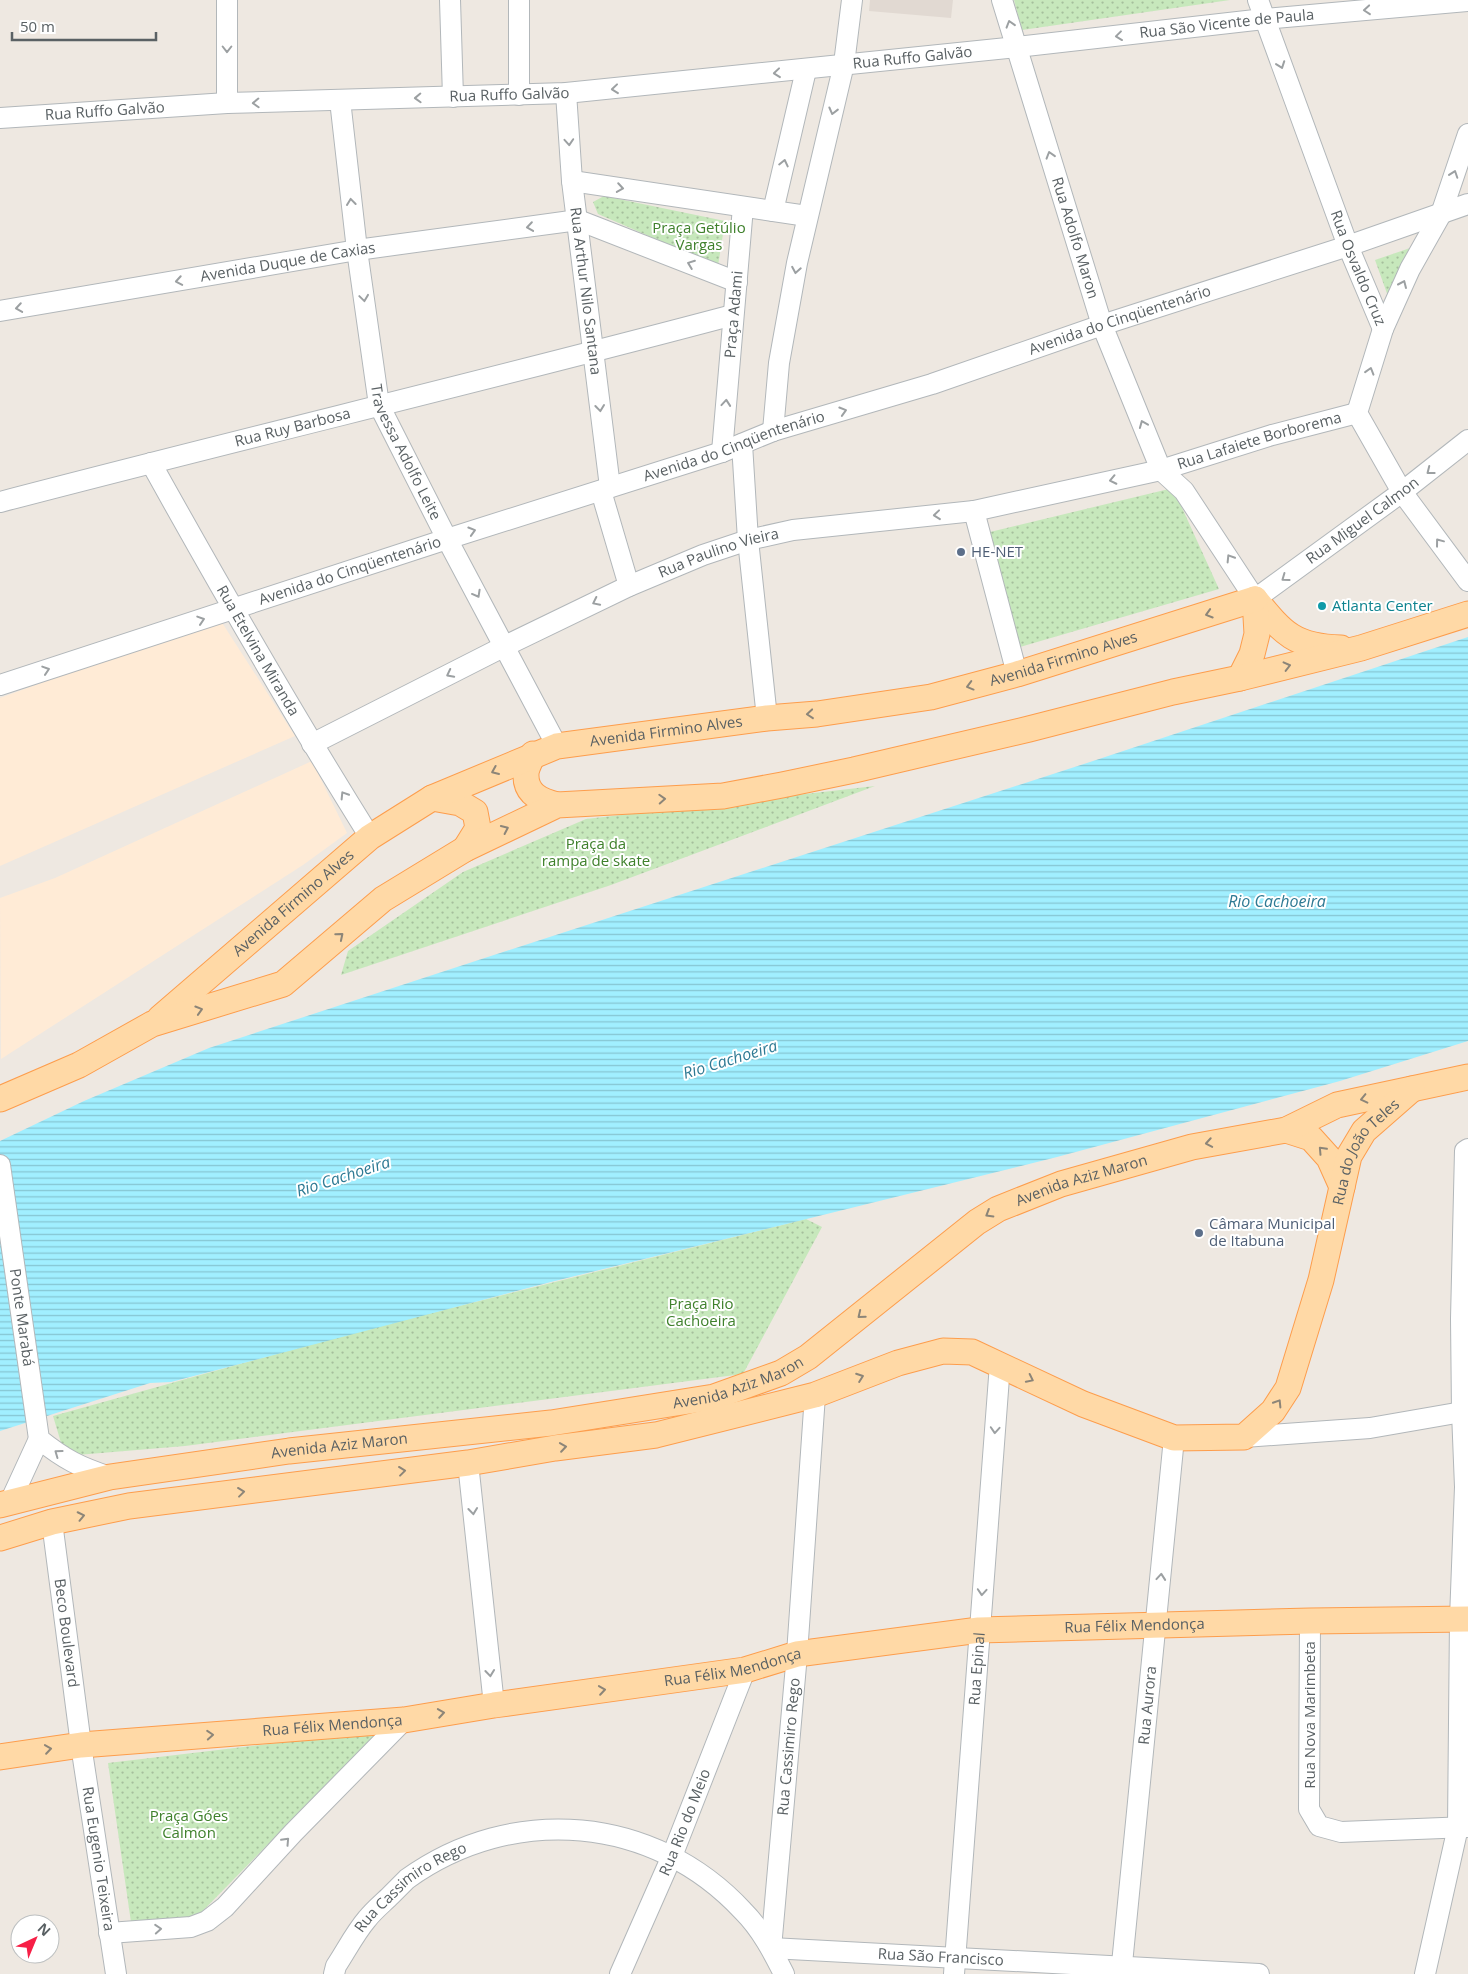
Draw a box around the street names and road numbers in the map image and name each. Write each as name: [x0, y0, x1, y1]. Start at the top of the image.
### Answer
street label: Rua São Vicente de Paula: [1138, 4, 1315, 42]
street label: Rua Ruffo Galvão: [852, 41, 973, 73]
street label: Rua Ruffo Galvão: [449, 82, 570, 105]
street label: Rua Ruffo Galvão: [44, 96, 165, 124]
street label: Rua Adolfo Maron: [1048, 174, 1104, 301]
street label: Rua Arthur Nilo Santana: [566, 206, 607, 376]
street label: Rua Osvaldo Cruz: [1327, 207, 1391, 328]
street label: Avenida Duque de Caxias: [199, 237, 376, 286]
street label: Praça Adami: [719, 270, 746, 359]
street label: Avenida do Cinqüentenário: [1026, 280, 1213, 359]
street label: Travessa Adolfo Leite: [367, 383, 447, 523]
street label: Rua Ruy Barbosa: [232, 402, 352, 451]
street label: Avenida do Cinqüentenário: [640, 405, 827, 485]
street label: Rua Lafaiete Borborema: [1174, 406, 1343, 473]
street label: Rua Miguel Calmon: [1301, 472, 1422, 568]
street label: Rua Paulino Vieira: [655, 522, 781, 582]
street label: Avenida do Cinqüentenário: [256, 531, 443, 609]
street label: Rua Etelvina Miranda: [213, 581, 305, 719]
street label: Avenida Firmino Alves: [987, 626, 1140, 690]
street label: Avenida Firmino Alves: [588, 710, 744, 751]
street label: Avenida Firmino Alves: [228, 845, 357, 960]
street label: Rua do João Teles: [1327, 1094, 1403, 1207]
street label: Avenida Aziz Maron: [1012, 1149, 1149, 1210]
street label: Ponte Marabá: [6, 1267, 40, 1368]
street label: Avenida Aziz Maron: [671, 1351, 807, 1412]
street label: Avenida Aziz Maron: [270, 1427, 409, 1463]
street label: Beco Boulevard: [50, 1577, 84, 1689]
street label: Rua Félix Mendonça: [1064, 1613, 1205, 1637]
street label: Rua Epinal: [963, 1631, 989, 1706]
street label: Rua Nova Marimbeta: [1299, 1641, 1319, 1789]
street label: Rua Félix Mendonça: [663, 1643, 802, 1690]
street label: Rua Aurora: [1133, 1665, 1160, 1746]
street label: Rua Cassimiro Rego: [772, 1677, 804, 1816]
street label: Rua Félix Mendonça: [262, 1709, 403, 1740]
street label: Rua Rio do Meio: [654, 1766, 714, 1879]
street label: Rua Eugenio Teixeira: [78, 1785, 120, 1932]
street label: Rua Cassimiro Rego: [349, 1837, 469, 1936]
street label: Rua São Francisco: [877, 1943, 1004, 1969]

